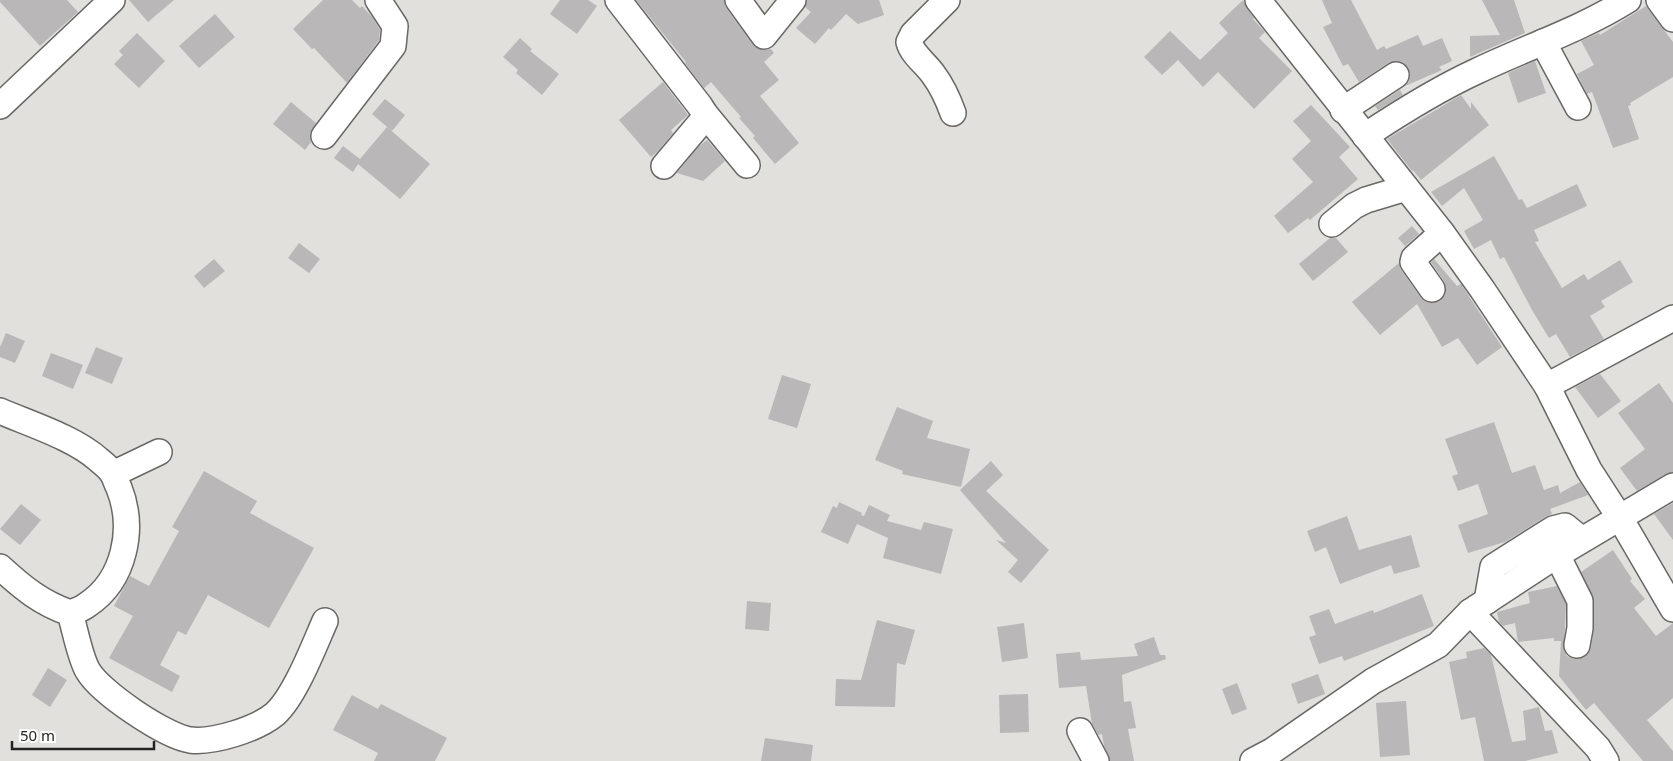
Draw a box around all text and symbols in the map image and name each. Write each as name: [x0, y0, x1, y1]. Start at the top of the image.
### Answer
scale bar: [12, 718, 155, 750]
text: 50 m: [20, 725, 55, 745]

